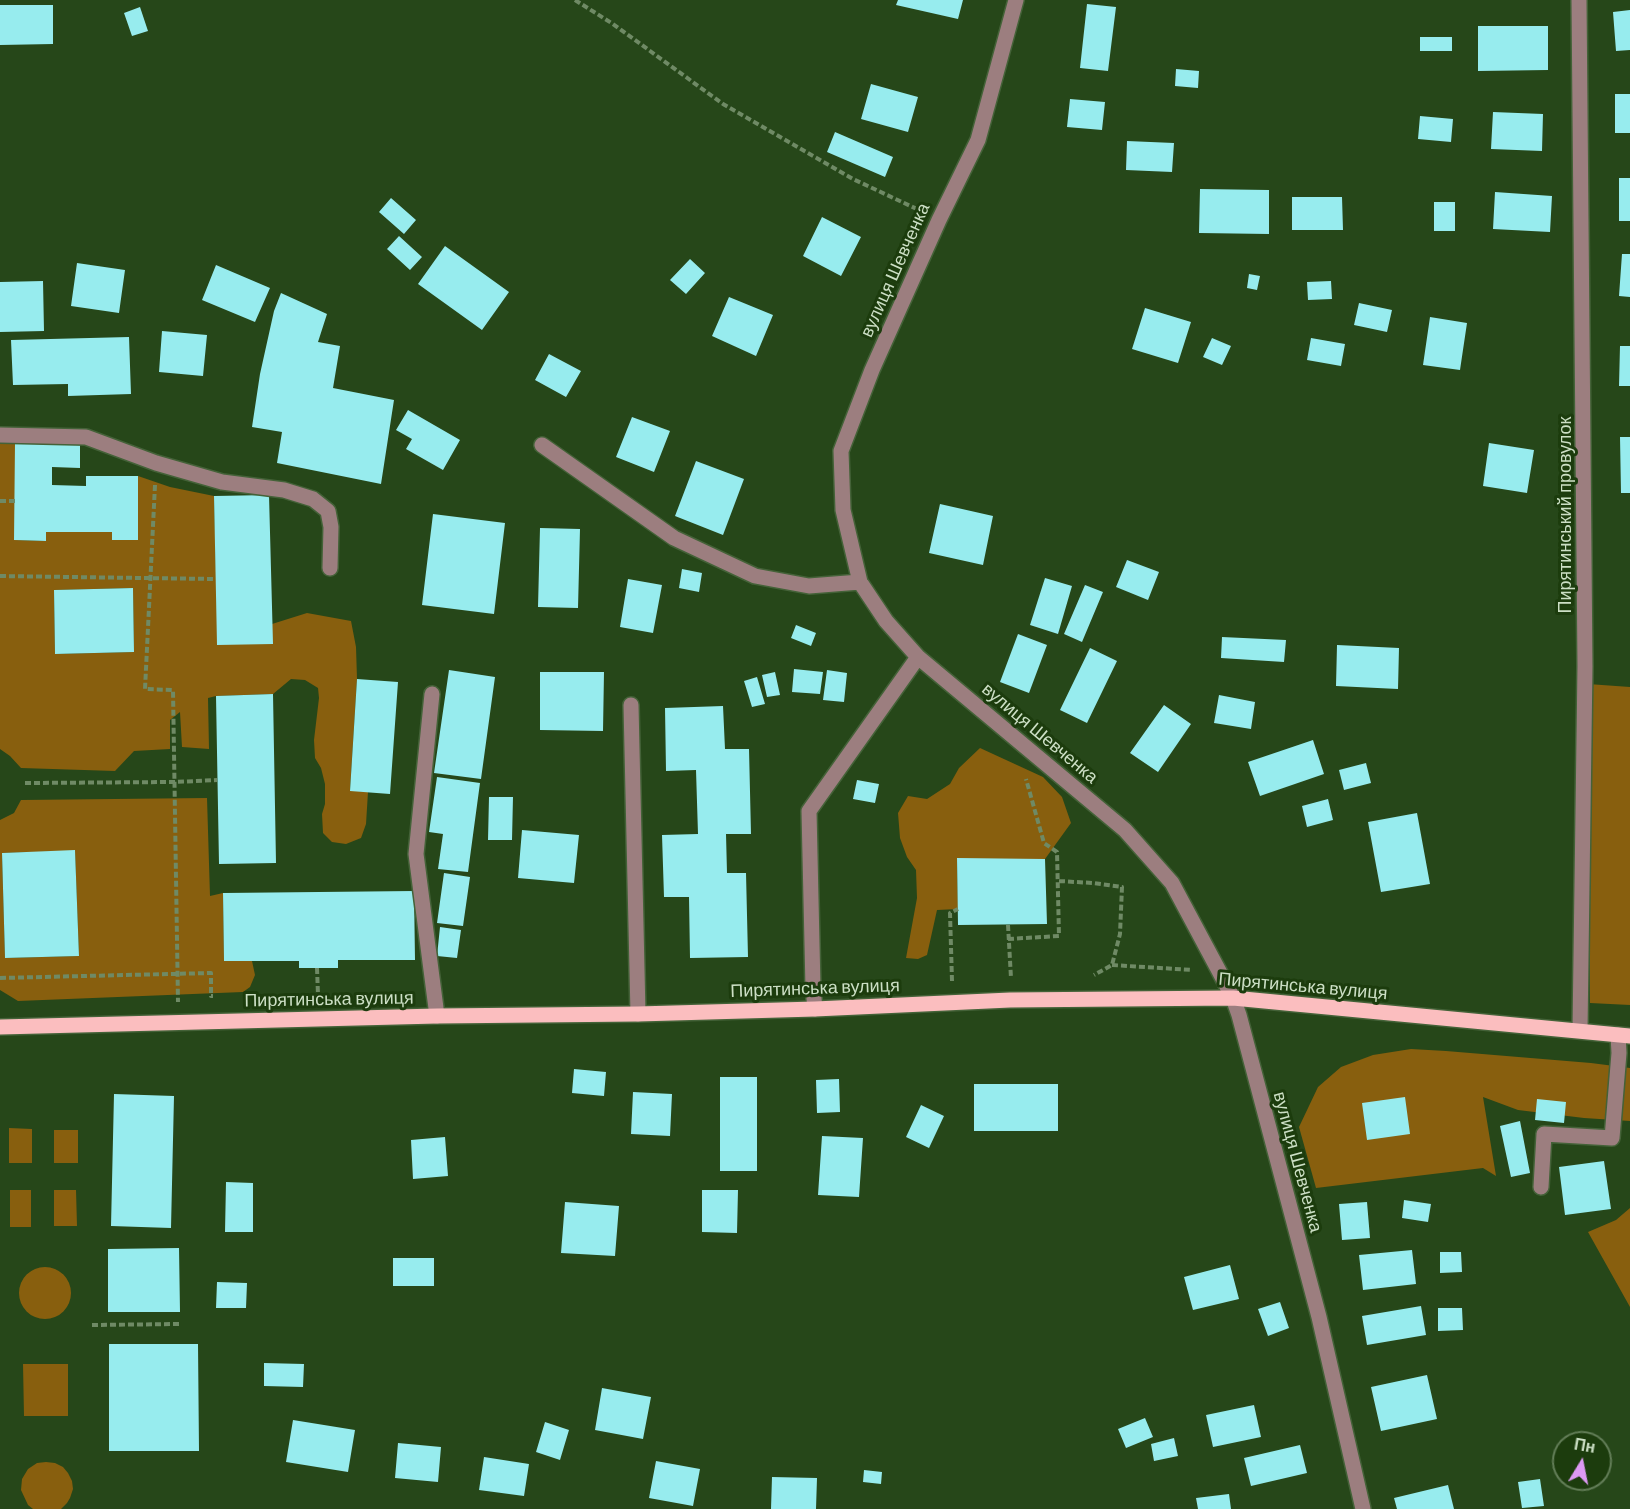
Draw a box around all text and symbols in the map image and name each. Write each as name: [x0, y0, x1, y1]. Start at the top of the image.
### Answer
street label: вулиця Шевченка: [856, 199, 934, 341]
street label: Пирятинський провулок: [1554, 417, 1576, 613]
street label: вулиця Шевченка: [978, 678, 1102, 788]
street label: Пирятинська вулиця: [1218, 968, 1388, 1004]
street label: Пирятинська вулиця: [730, 974, 900, 1002]
street label: Пирятинська вулиця: [244, 987, 414, 1011]
street label: вулиця Шевченка: [1269, 1089, 1327, 1235]
north arrow: [1552, 1431, 1612, 1491]
text: Пн: [1573, 1434, 1597, 1456]

